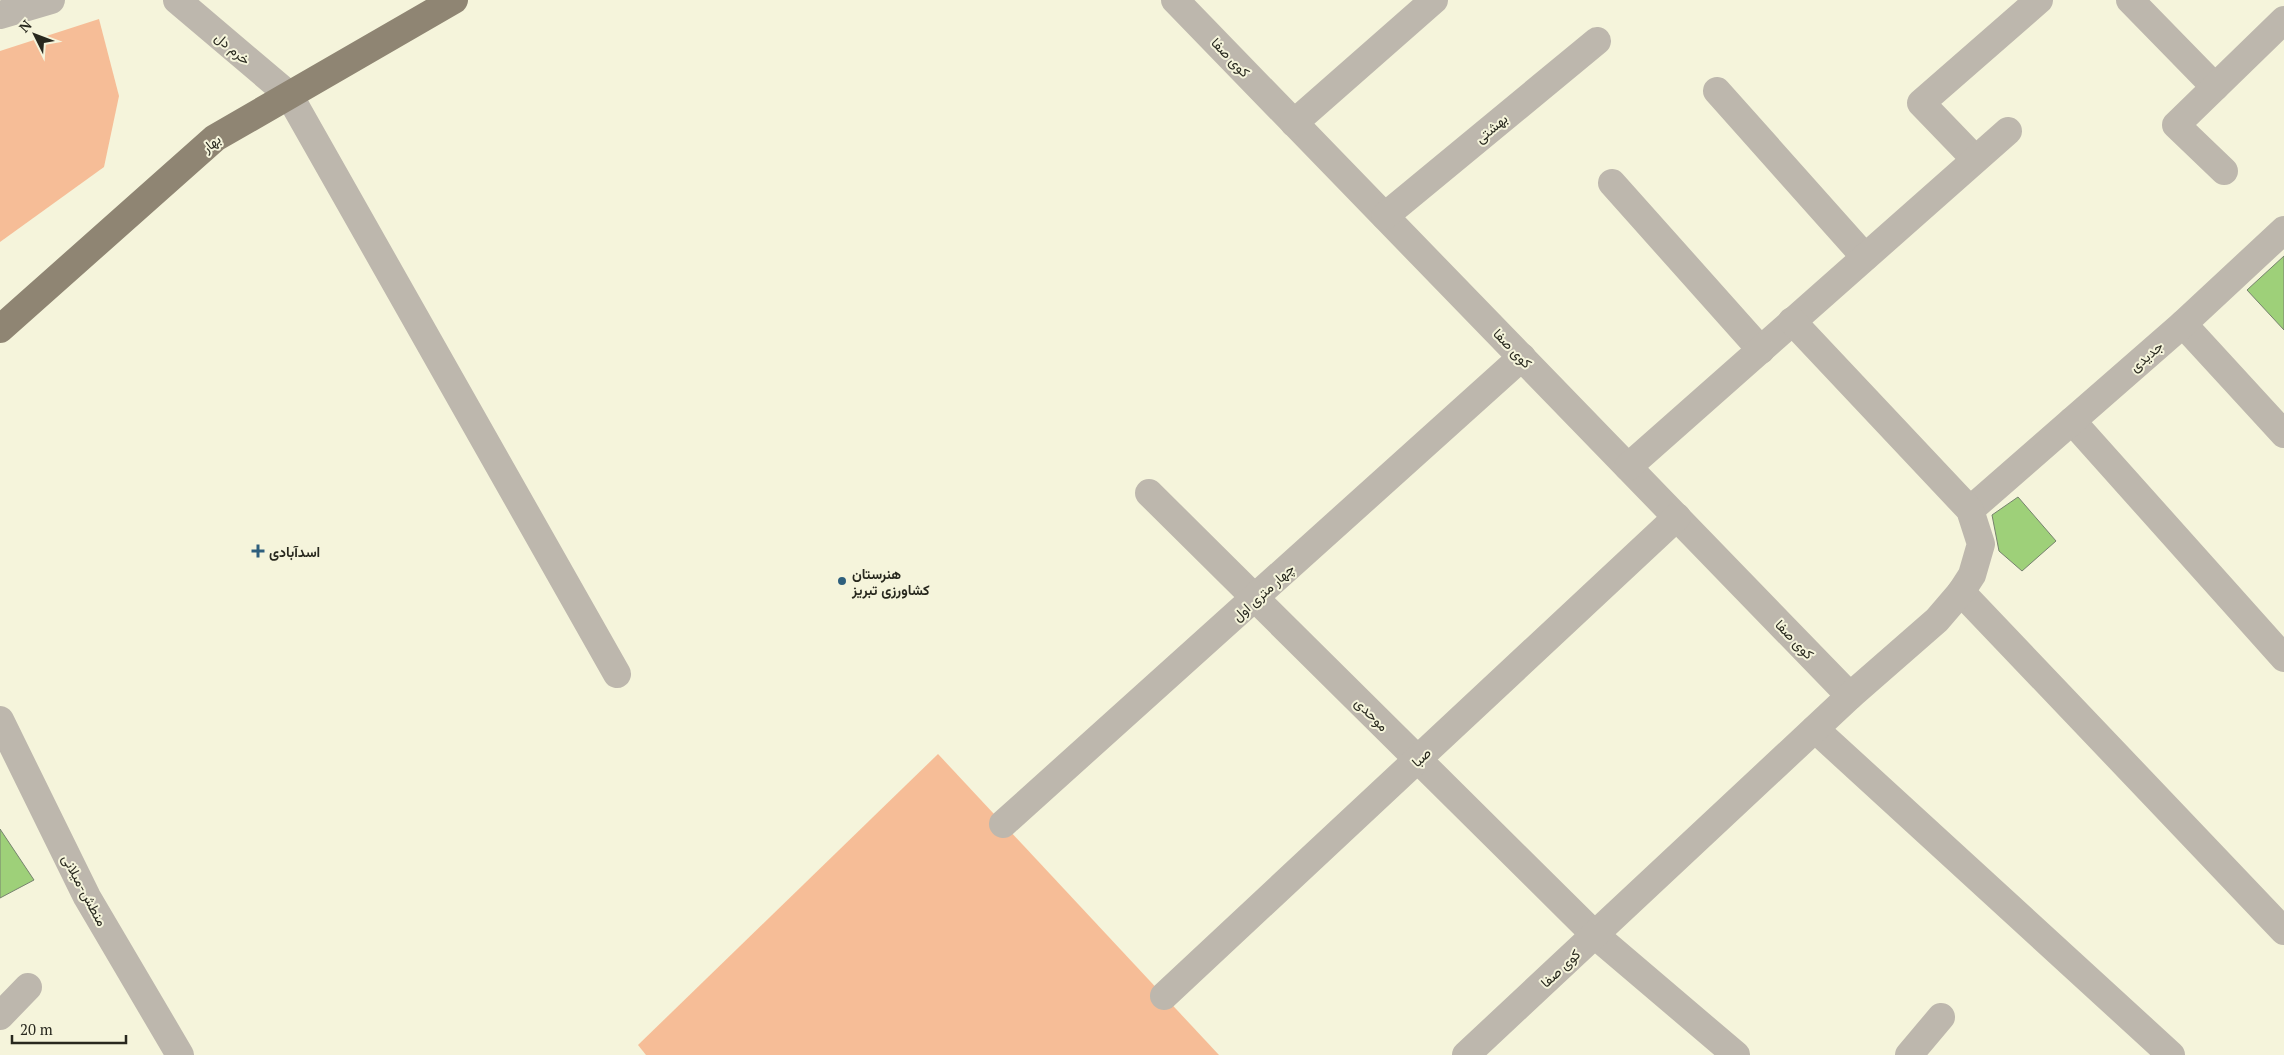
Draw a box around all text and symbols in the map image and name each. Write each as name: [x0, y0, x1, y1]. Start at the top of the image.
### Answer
north arrow: [10, 10, 60, 60]
text: N: [14, 15, 36, 36]
street label: خرم دل: [211, 28, 255, 69]
street label: کوی صفا: [1207, 33, 1255, 81]
street label: بهشتی: [1471, 109, 1511, 147]
street label: بهار: [197, 129, 225, 157]
street label: کوی صفا: [1489, 324, 1537, 372]
street label: جدیدی: [2125, 336, 2167, 376]
place label: اسدآبادی: [269, 542, 320, 561]
marker: اسدآبادی: [251, 544, 265, 558]
street label: چهار متری اول: [1228, 559, 1299, 626]
place label: هنرستان کشاورزی تبریز: [851, 564, 930, 599]
marker: هنرستان کشاورزی تبریز: [836, 575, 848, 587]
street label: کوی صفا: [1771, 615, 1819, 663]
street label: موحدی: [1351, 693, 1393, 735]
street label: صبا: [1407, 743, 1435, 771]
street label: منطش-میلانی: [58, 851, 112, 929]
street label: کوی صفا: [1536, 945, 1584, 991]
scale bar: [12, 1012, 126, 1044]
text: 20 m: [20, 1019, 53, 1039]

